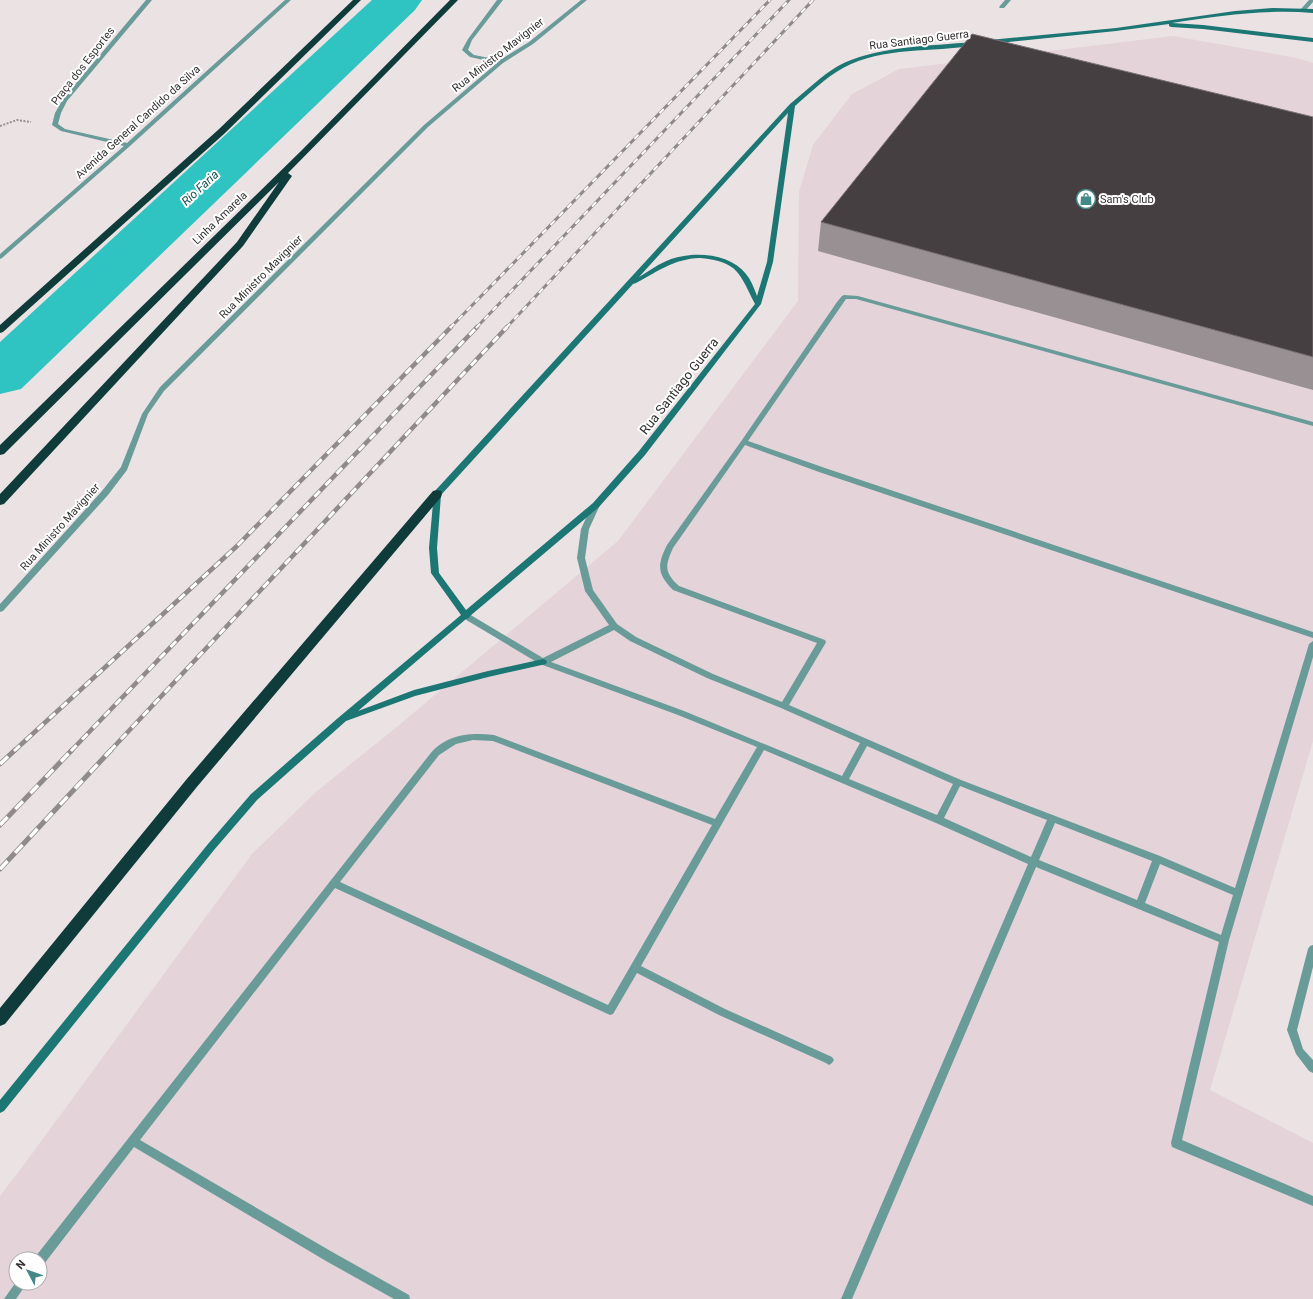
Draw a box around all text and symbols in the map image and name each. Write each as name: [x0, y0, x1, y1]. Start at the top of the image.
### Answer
street label: Rua Ministro Mavignier: [450, 15, 547, 95]
street label: Praça dos Esportes: [49, 24, 118, 108]
street label: Rua Santiago Guerra: [868, 27, 970, 53]
street label: Avenida General Candido da Silva: [73, 63, 203, 181]
water label: Rio Faria: [179, 167, 221, 209]
shop icon: Sam's Club: [1075, 188, 1097, 210]
street label: Linha Amarela: [190, 189, 250, 247]
place label: Sam's Club: [1100, 193, 1154, 206]
street label: Rua Ministro Mavignier: [217, 232, 306, 321]
street label: Rua Santiago Guerra: [637, 335, 721, 437]
street label: Rua Ministro Mavignier: [18, 481, 103, 573]
north arrow: [8, 1251, 48, 1291]
text: N: [13, 1257, 28, 1272]

